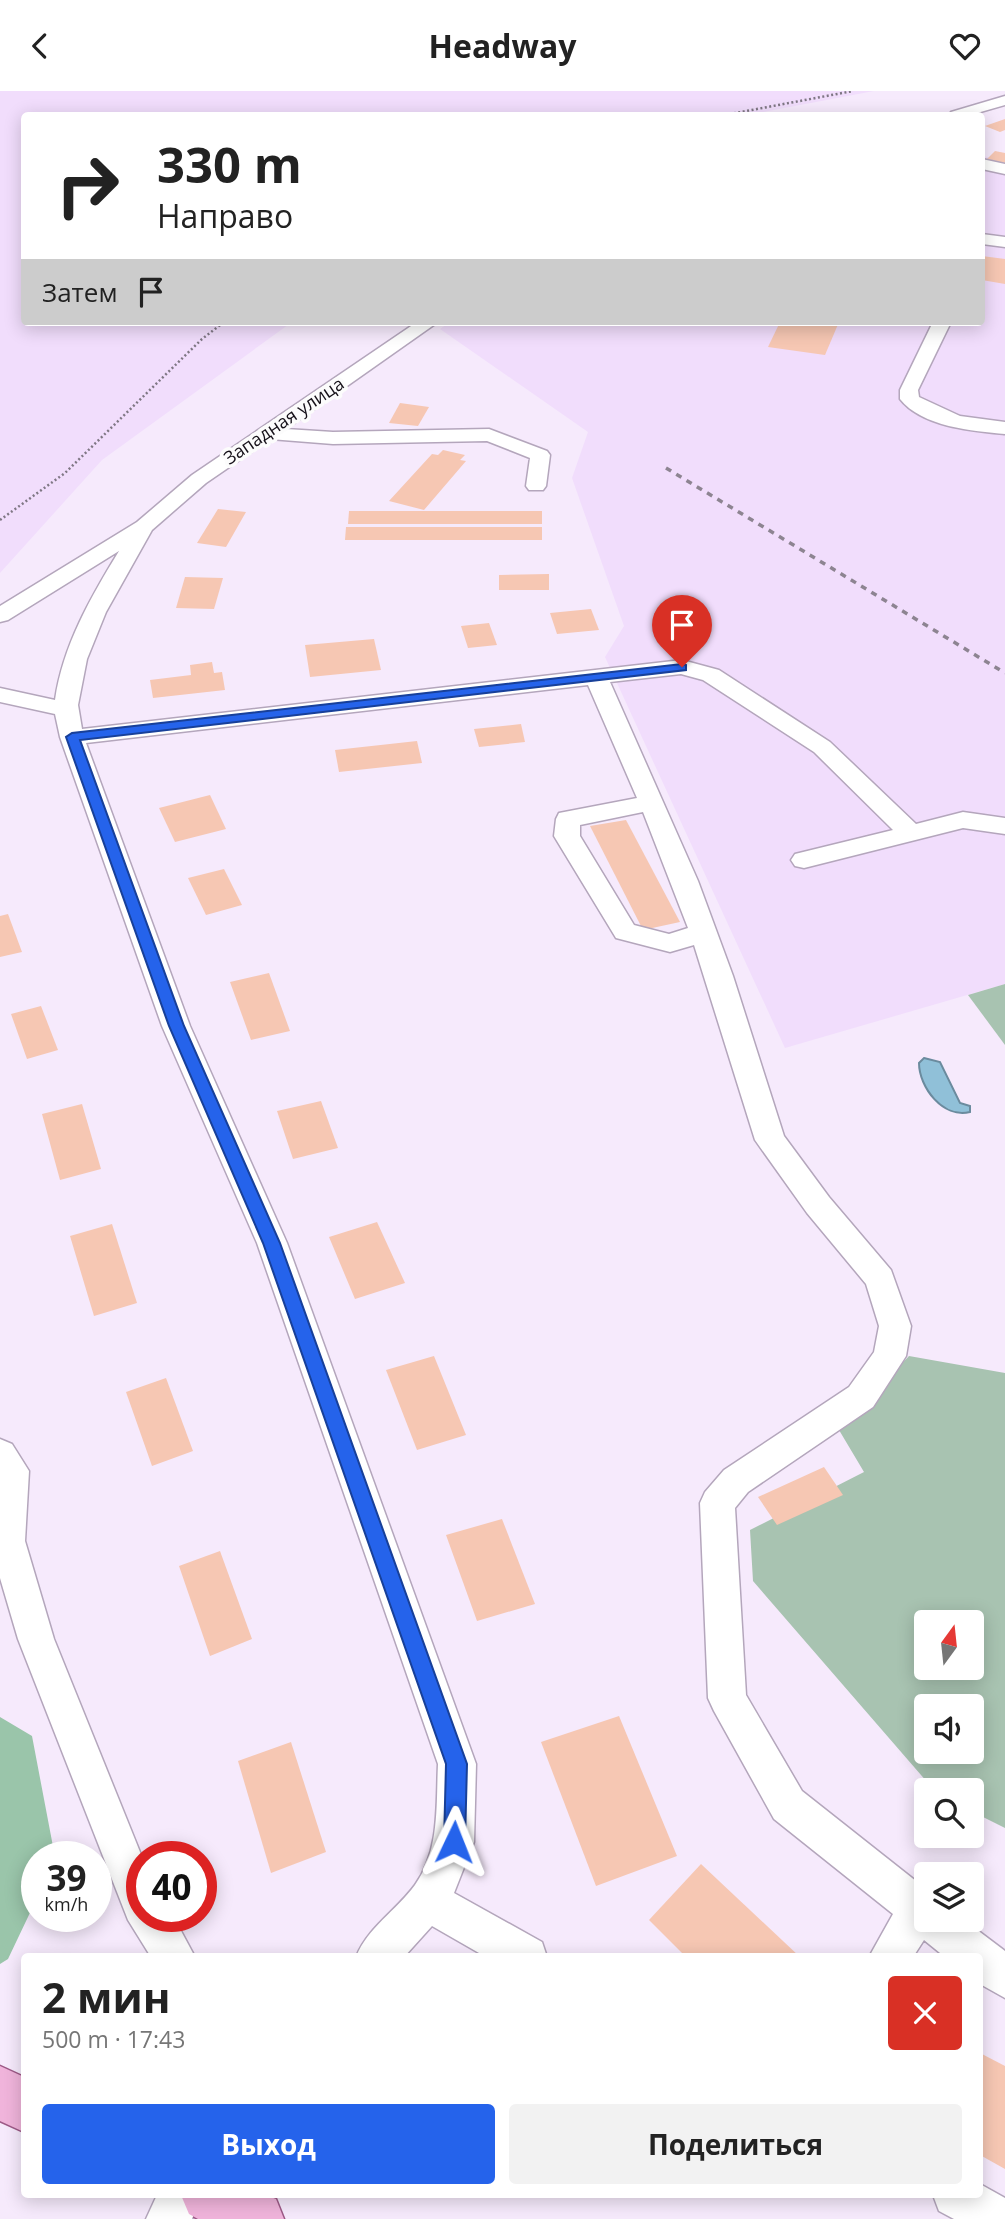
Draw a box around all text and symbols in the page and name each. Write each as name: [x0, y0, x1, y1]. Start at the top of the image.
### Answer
text: Headway: [429, 24, 576, 67]
icon: back: [21, 27, 59, 65]
icon: heart: [946, 27, 984, 65]
text: 330 m: [157, 131, 302, 197]
icon: right: [42, 140, 133, 231]
text: Направо: [157, 194, 293, 237]
icon: arrive: [132, 273, 170, 311]
text: Затем: [42, 274, 118, 310]
street label: Западная улица: [219, 371, 348, 469]
pin: [652, 595, 712, 667]
icon: arrive: [663, 606, 701, 644]
north arrow: [914, 1610, 984, 1680]
map controls: [914, 1610, 984, 1932]
button: sound: [914, 1694, 984, 1764]
button: search: [914, 1778, 984, 1848]
position arrow: [417, 1805, 491, 1879]
speed limit sign: 40: [126, 1841, 217, 1932]
text: 39: [46, 1854, 87, 1901]
button: layers: [914, 1862, 984, 1932]
text: km/h: [45, 1892, 88, 1916]
text: 2 мин: [42, 1968, 170, 2025]
button: close: [888, 1976, 962, 2050]
text: 500 m · 17:43: [42, 2023, 185, 2055]
button: Выход: [42, 2104, 495, 2184]
button: Поделиться: [509, 2104, 962, 2184]

